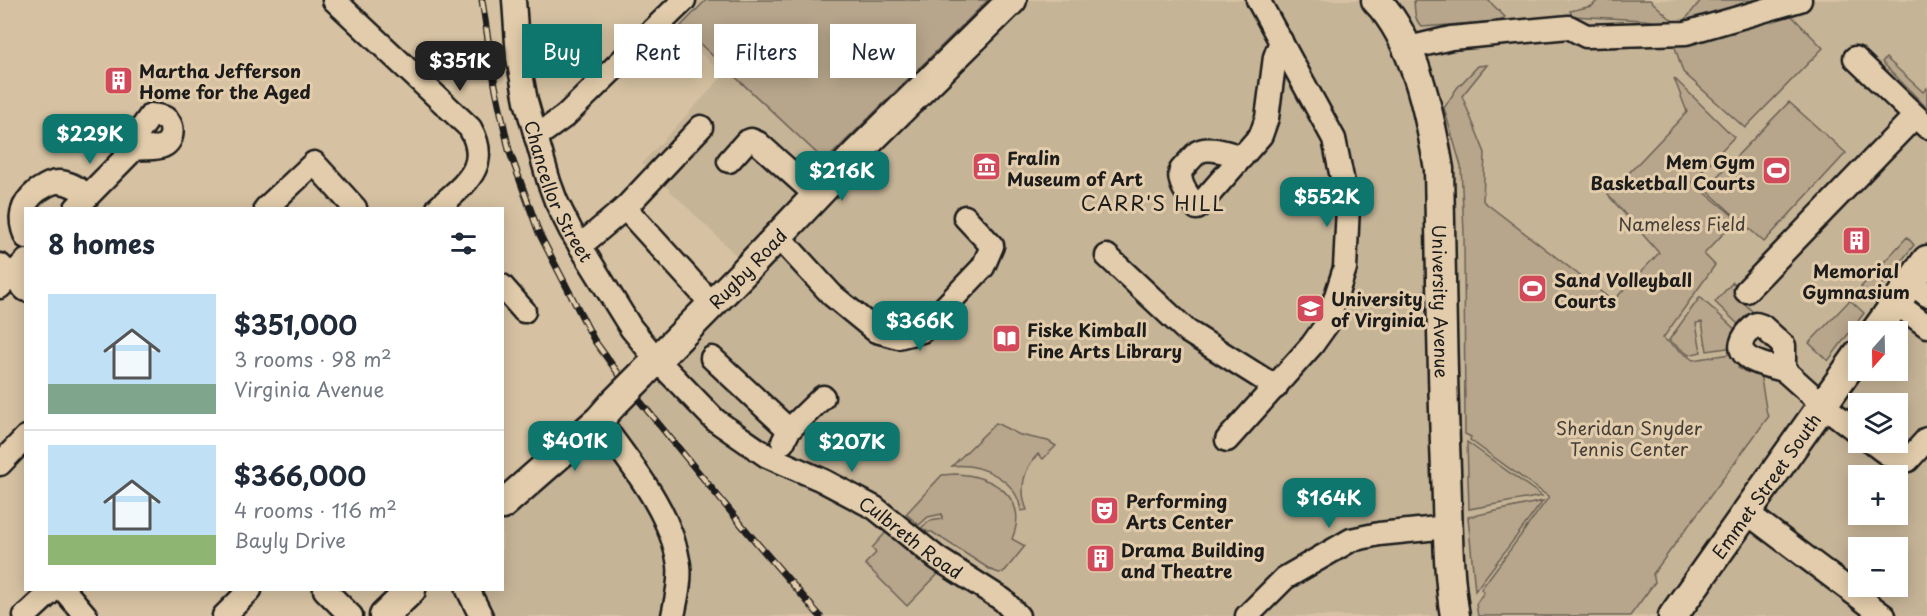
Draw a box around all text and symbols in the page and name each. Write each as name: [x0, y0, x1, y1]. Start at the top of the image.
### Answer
chip: Buy: [522, 24, 602, 78]
chip: Rent: [614, 24, 702, 78]
chip: Filters: [714, 24, 818, 78]
chip: New: [830, 24, 916, 78]
pin: $351K: [418, 41, 502, 92]
text: $351K: [429, 45, 491, 75]
place label: Martha Jefferson Home for the Aged: [139, 57, 311, 105]
building icon: Martha Jefferson Home for the Aged: [102, 64, 134, 96]
pin: $229K: [48, 114, 132, 165]
street label: Chancellor Street: [519, 117, 600, 267]
text: $229K: [57, 118, 123, 148]
place label: Fralin Museum of Art: [1007, 144, 1143, 192]
place label: Mem Gym Basketball Courts: [1591, 148, 1755, 196]
pin: $216K: [800, 151, 884, 202]
museum icon: Fralin Museum of Art: [970, 151, 1002, 183]
text: $216K: [809, 155, 875, 185]
sports icon: Mem Gym Basketball Courts: [1760, 155, 1792, 187]
pin: $552K: [1285, 177, 1369, 228]
text: $552K: [1294, 181, 1360, 211]
district label: CARR'S HILL: [1081, 188, 1225, 218]
park label: Nameless Field: [1618, 210, 1746, 237]
street label: Rugby Road: [702, 222, 793, 314]
text: 8 homes: [48, 224, 155, 263]
street label: University Avenue: [1427, 224, 1457, 379]
building icon: Memorial Gymnasium: [1840, 225, 1872, 257]
icon: filters: [447, 227, 480, 260]
place label: Memorial Gymnasium: [1802, 257, 1910, 305]
place label: Sand Volleyball Courts: [1554, 266, 1692, 314]
sports icon: Sand Volleyball Courts: [1517, 273, 1549, 305]
place label: University of Virginia: [1331, 285, 1426, 333]
school or university icon: University of Virginia: [1294, 292, 1326, 324]
pin: $366K: [878, 301, 962, 352]
text: $351,000: [234, 305, 357, 344]
text: $366K: [886, 305, 954, 335]
place label: Fiske Kimball Fine Arts Library: [1027, 316, 1182, 364]
icon: home: [96, 318, 168, 390]
north arrow: [1848, 321, 1908, 381]
map controls: [1848, 321, 1908, 597]
library icon: Fiske Kimball Fine Arts Library: [990, 323, 1022, 355]
text: 3 rooms · 98 m²: [234, 344, 392, 374]
text: Virginia Avenue: [234, 374, 384, 404]
button: layers: [1848, 393, 1908, 453]
street label: Emmet Street South: [1704, 407, 1827, 564]
park label: Sheridan Snyder Tennis Center: [1556, 414, 1703, 462]
pin: $401K: [533, 421, 617, 472]
pin: $207K: [810, 422, 894, 473]
text: $401K: [542, 425, 608, 455]
text: $207K: [819, 426, 885, 456]
text: $366,000: [234, 456, 366, 495]
button: +: [1848, 465, 1908, 525]
icon: home: [96, 469, 168, 541]
pin: $164K: [1287, 478, 1371, 529]
text: $164K: [1297, 482, 1361, 512]
place label: Performing Arts Center: [1125, 487, 1234, 535]
street label: Culbreth Road: [855, 489, 968, 585]
theatre icon: Performing Arts Center: [1089, 494, 1121, 526]
text: 4 rooms · 116 m²: [234, 495, 397, 525]
text: Bayly Drive: [234, 525, 346, 555]
place label: Drama Building and Theatre: [1121, 536, 1265, 584]
button: −: [1848, 537, 1908, 597]
building icon: Drama Building and Theatre: [1084, 543, 1116, 575]

